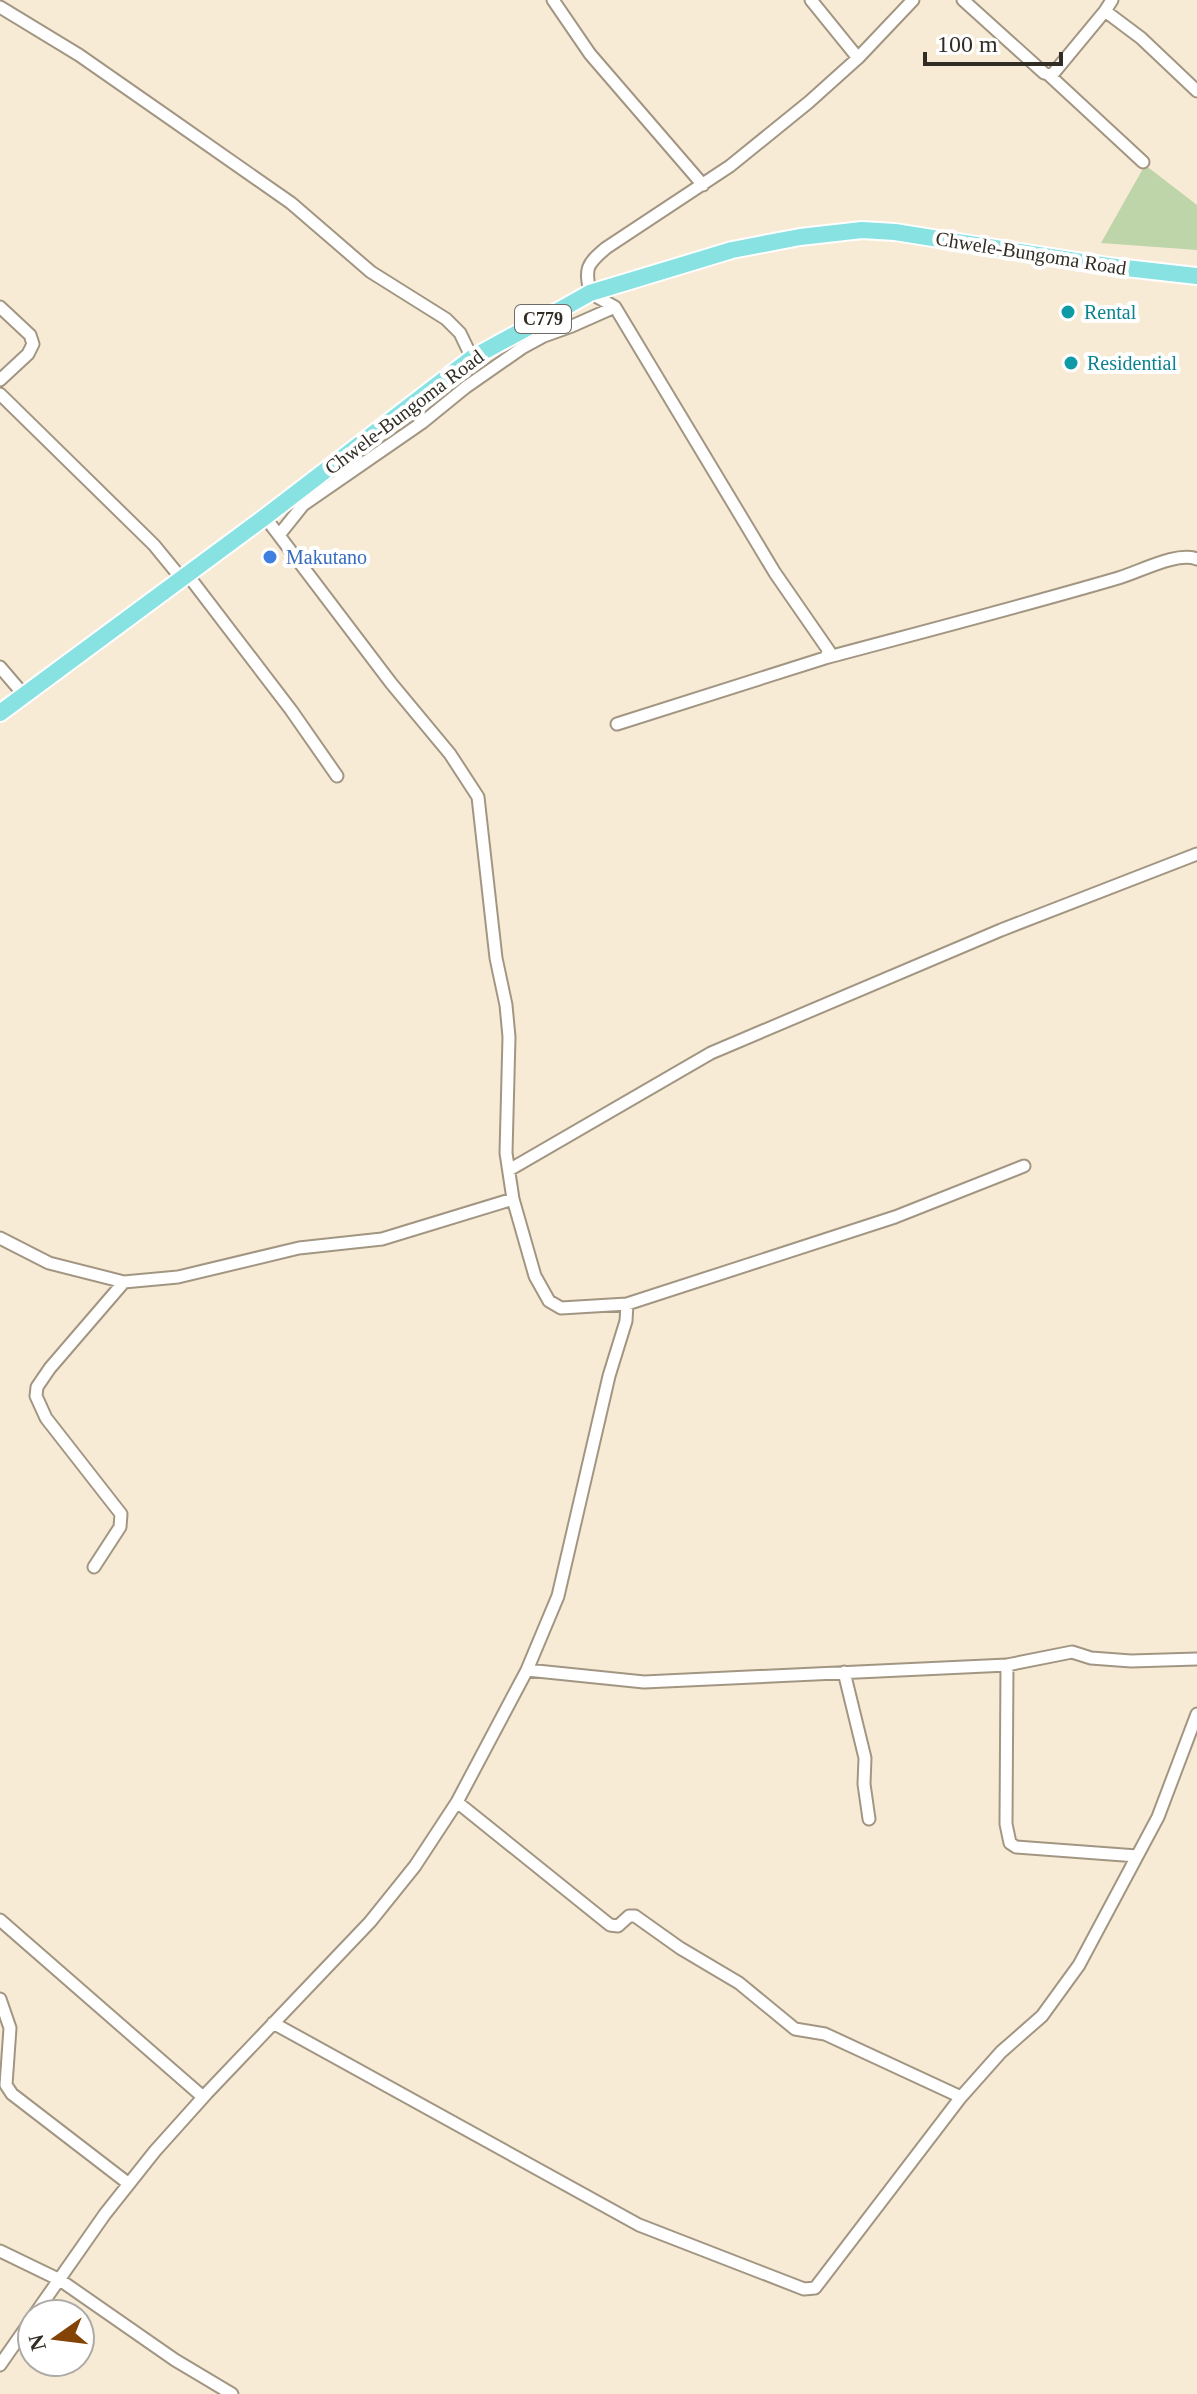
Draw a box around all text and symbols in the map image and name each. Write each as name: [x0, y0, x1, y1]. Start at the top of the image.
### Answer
scale bar: [925, 16, 1061, 66]
text: 100 m: [937, 31, 998, 57]
street label: Chwele-Bungoma Road: [934, 227, 1128, 280]
place label: Rental: [1084, 301, 1137, 323]
marker: Rental: [1059, 303, 1077, 321]
road number: C779: [515, 305, 571, 333]
street label: Chwele-Bungoma Road: [320, 345, 488, 480]
place label: Residential: [1087, 352, 1177, 374]
marker: Residential: [1062, 354, 1080, 372]
place label: Makutano: [286, 546, 367, 568]
marker: Makutano: [261, 548, 279, 566]
north arrow: [16, 2298, 96, 2378]
text: N: [23, 2332, 51, 2353]

